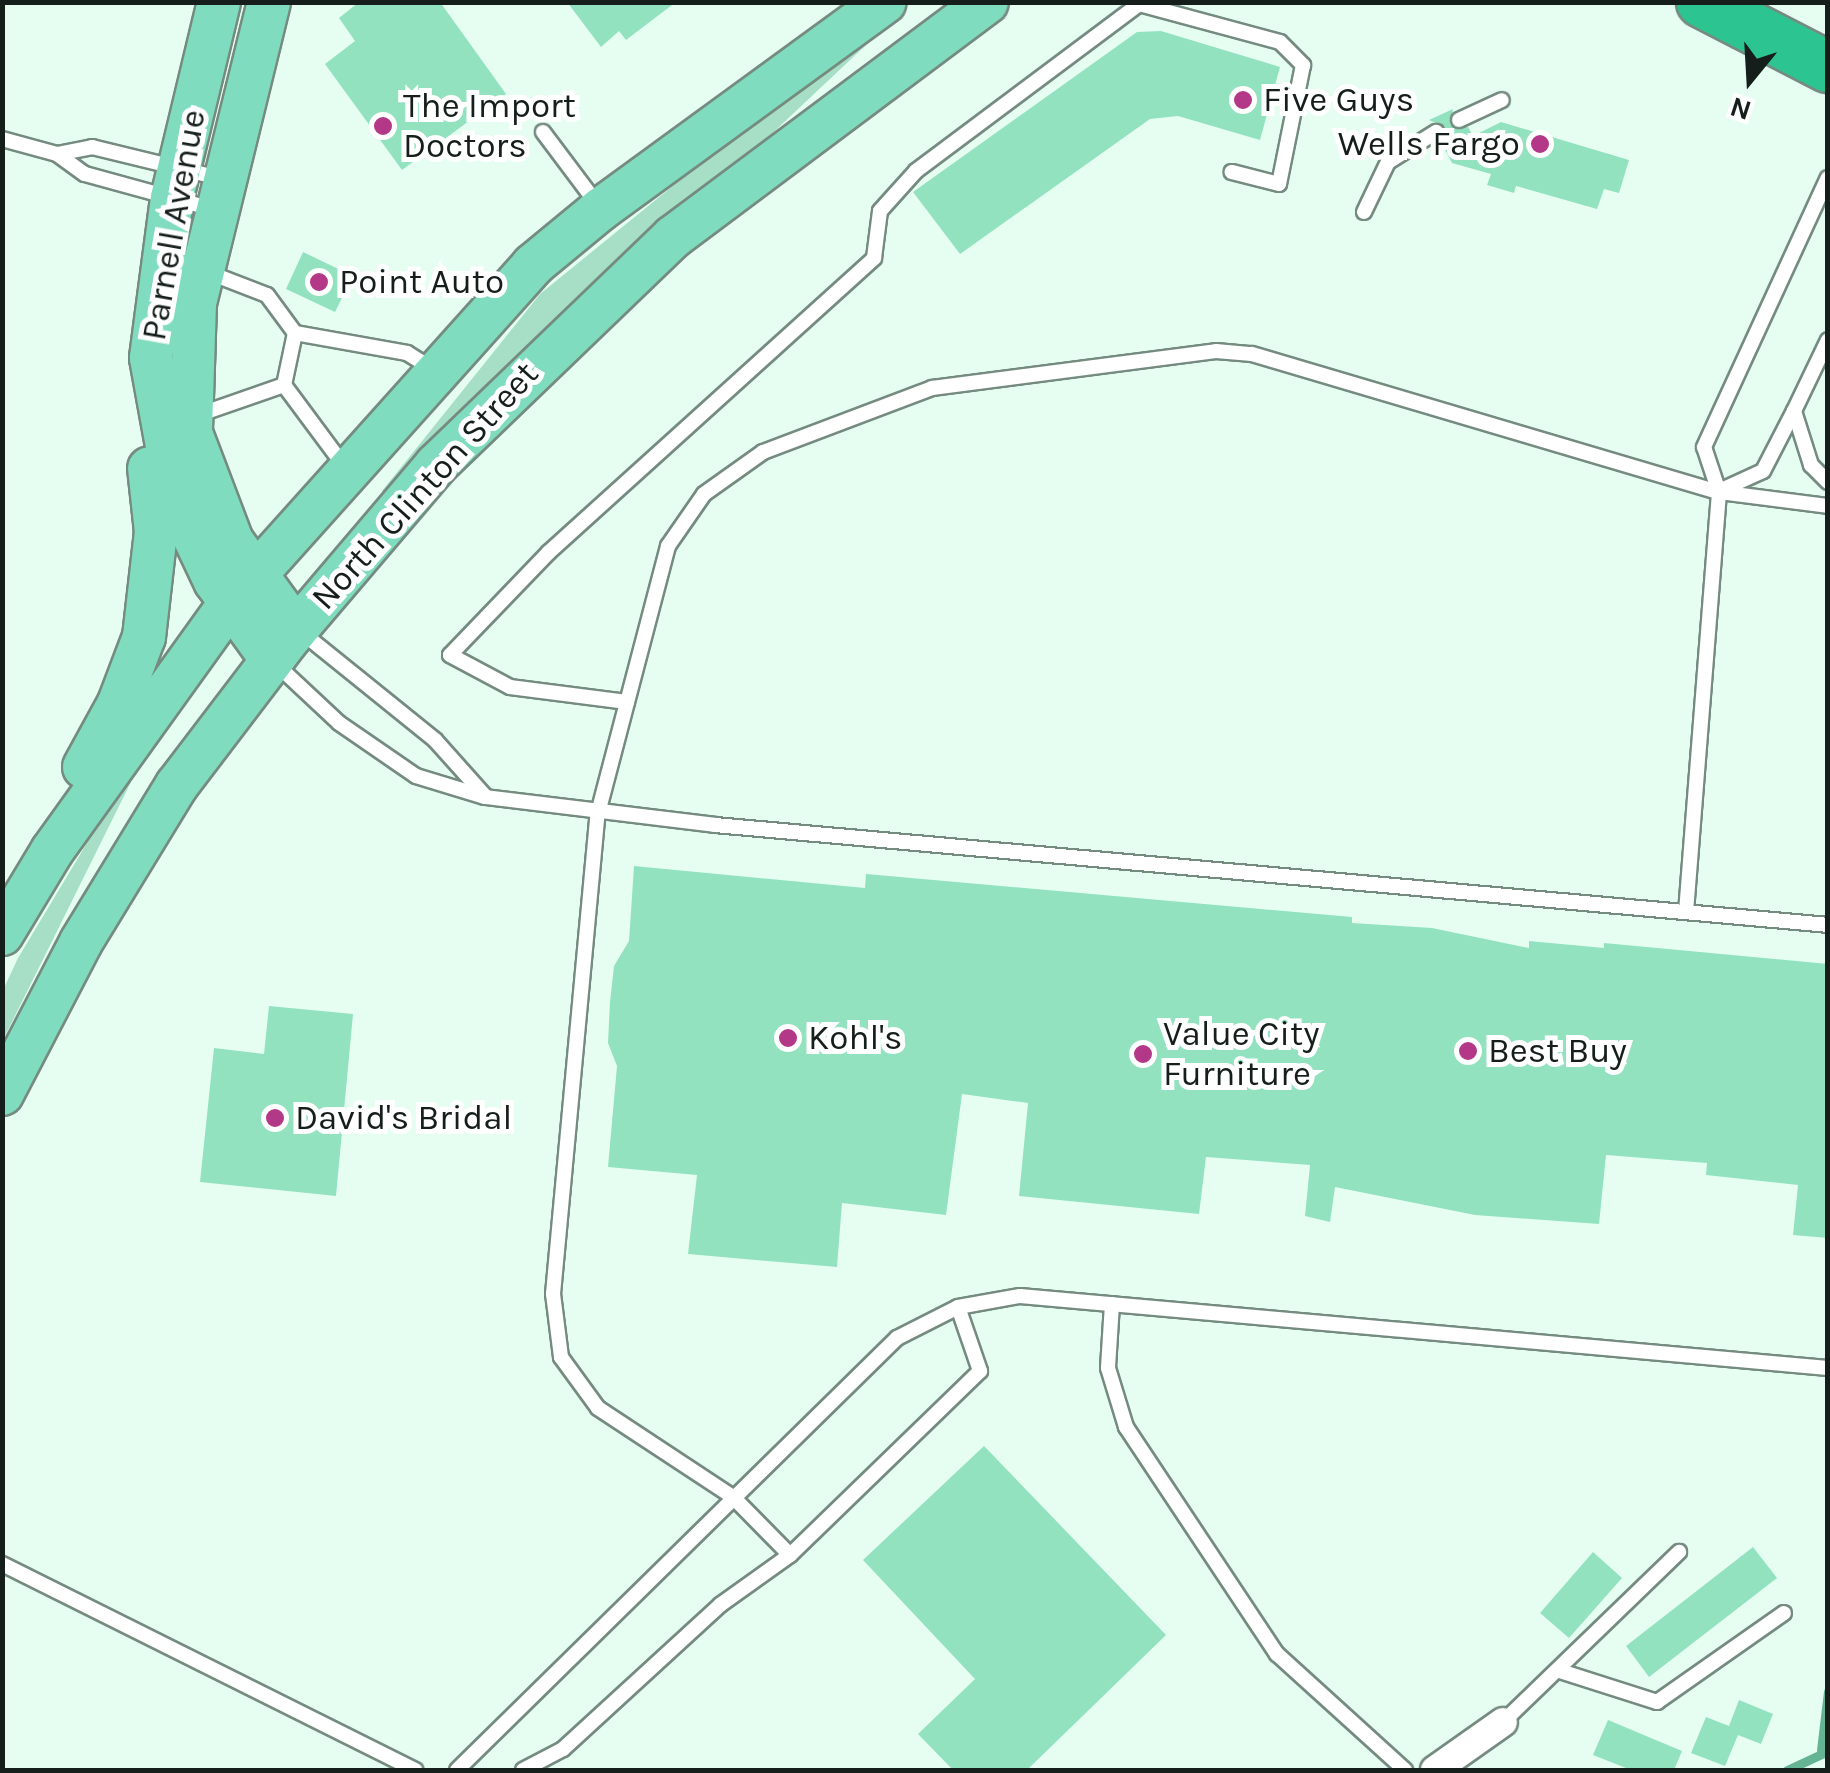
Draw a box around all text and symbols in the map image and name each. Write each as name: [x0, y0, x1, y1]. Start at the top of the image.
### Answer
north arrow: [1700, 30, 1800, 130]
place label: Five Guys: [1263, 79, 1414, 121]
place label: The Import Doctors: [403, 85, 576, 167]
marker: Five Guys: [1232, 89, 1254, 111]
text: N: [1726, 90, 1755, 128]
street label: Parnell Avenue: [133, 106, 215, 344]
marker: The Import Doctors: [372, 115, 394, 137]
place label: Wells Fargo: [1338, 123, 1520, 165]
marker: Wells Fargo: [1529, 133, 1551, 155]
place label: Point Auto: [339, 261, 504, 303]
marker: Point Auto: [308, 271, 330, 293]
street label: North Clinton Street: [303, 353, 547, 619]
place label: Value City Furniture: [1163, 1013, 1319, 1095]
place label: Kohl's: [808, 1017, 902, 1059]
marker: Kohl's: [777, 1027, 799, 1049]
place label: Best Buy: [1488, 1030, 1627, 1072]
marker: Best Buy: [1457, 1040, 1479, 1062]
marker: Value City Furniture: [1132, 1043, 1154, 1065]
place label: David's Bridal: [295, 1097, 512, 1139]
marker: David's Bridal: [264, 1107, 286, 1129]

